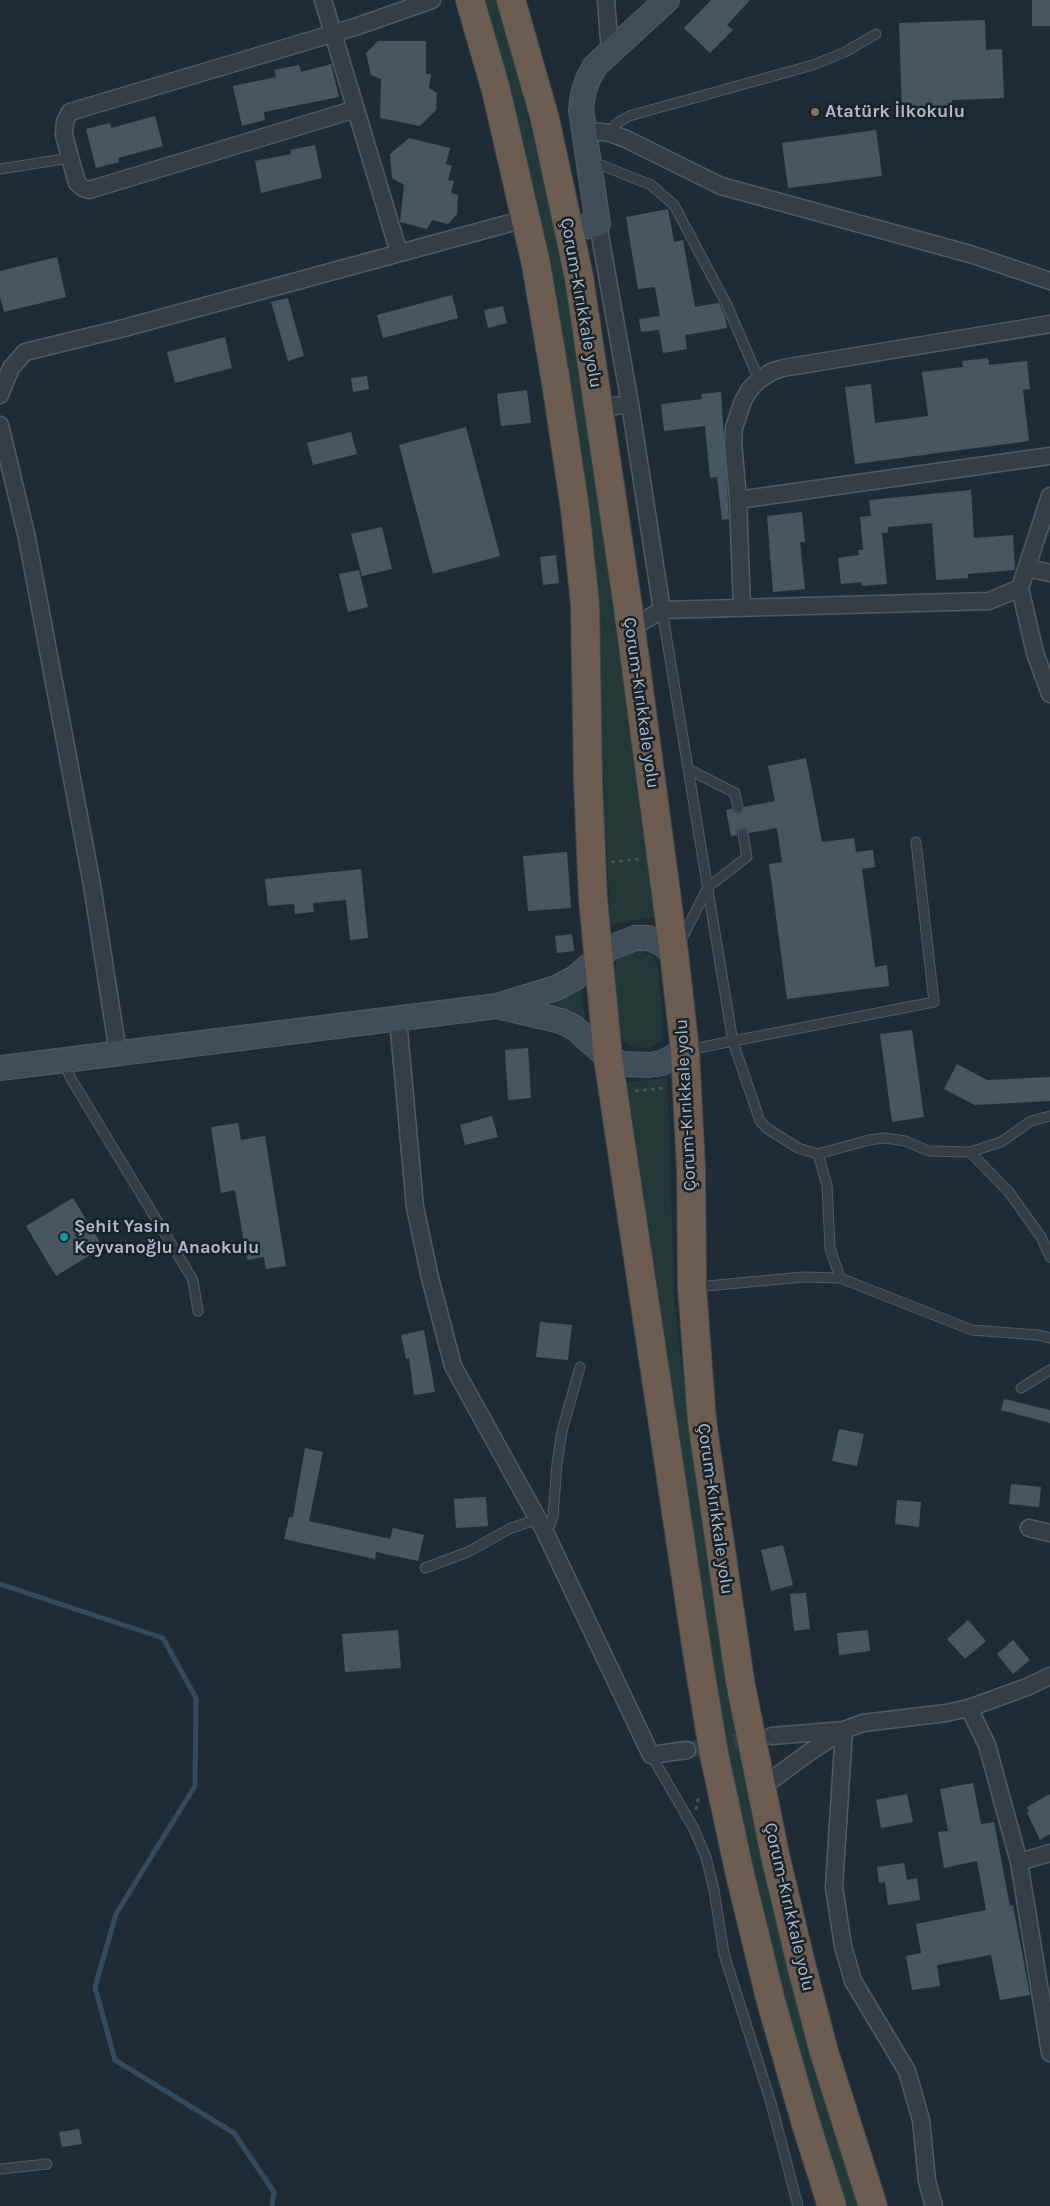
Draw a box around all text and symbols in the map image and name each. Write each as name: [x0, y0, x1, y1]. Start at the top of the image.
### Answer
place label: Atatürk İlkokulu: [825, 101, 965, 123]
marker: Atatürk İlkokulu: [809, 106, 821, 118]
street label: Çorum-Kırıkkale yolu: [555, 216, 607, 390]
street label: Çorum-Kırıkkale yolu: [618, 616, 664, 790]
street label: Çorum-Kırıkkale yolu: [671, 1018, 701, 1192]
place label: Şehit Yasin Keyvanoğlu Anaokulu: [74, 1216, 259, 1258]
marker: Şehit Yasin Keyvanoğlu Anaokulu: [58, 1231, 70, 1243]
street label: Çorum-Kırıkkale yolu: [692, 1422, 738, 1596]
street label: Çorum-Kırıkkale yolu: [759, 1821, 819, 1993]

